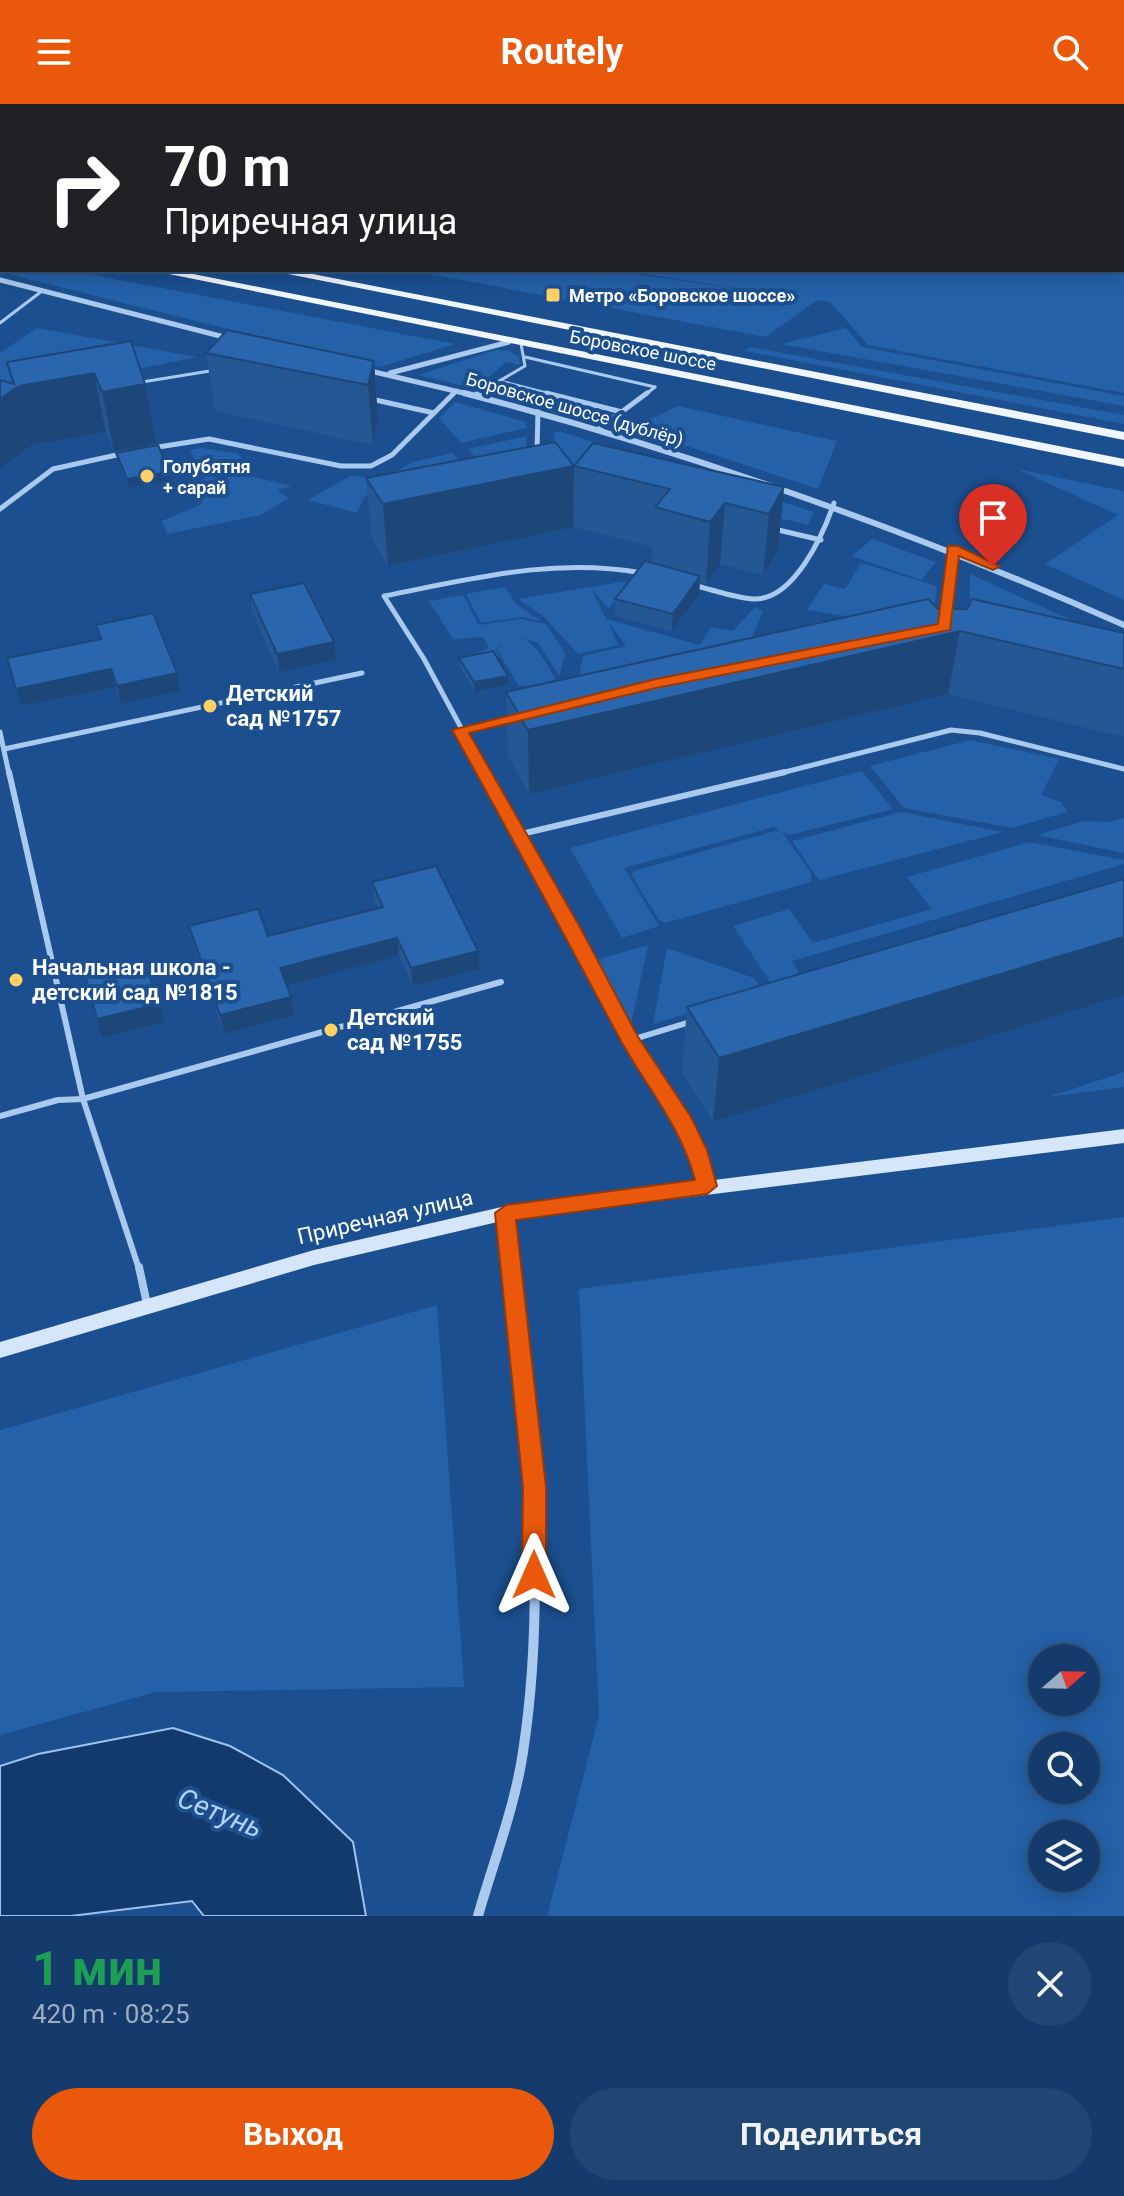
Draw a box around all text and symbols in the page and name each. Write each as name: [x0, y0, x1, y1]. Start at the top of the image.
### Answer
icon: menu: [32, 30, 76, 74]
icon: search: [1048, 30, 1092, 74]
text: Routely: [501, 31, 623, 73]
text: 70 m: [164, 134, 291, 200]
icon: right: [32, 136, 136, 240]
text: Приречная улица: [164, 201, 457, 243]
place label: Метро «Боровское шоссе»: [569, 285, 795, 306]
marker: Метро «Боровское шоссе»: [544, 286, 562, 304]
street label: Боровское шоссе: [568, 326, 718, 374]
street label: Боровское шоссе (дублёр): [464, 368, 686, 451]
place label: Голубятня + сарай: [163, 456, 251, 498]
marker: Голубятня + сарай: [138, 467, 156, 485]
pin: [959, 484, 1027, 566]
icon: arrive: [971, 496, 1015, 540]
place label: Детский сад №1757: [226, 681, 341, 731]
marker: Детский сад №1757: [201, 697, 219, 715]
place label: Начальная школа - детский сад №1815: [32, 955, 238, 1005]
marker: Начальная школа - детский сад №1815: [7, 971, 25, 989]
place label: Детский сад №1755: [347, 1005, 462, 1055]
marker: Детский сад №1755: [322, 1021, 340, 1039]
street label: Приречная улица: [295, 1185, 475, 1249]
position arrow: [492, 1533, 576, 1617]
north arrow: [1028, 1644, 1100, 1716]
map controls: [1028, 1644, 1100, 1892]
button: search: [1028, 1732, 1100, 1804]
water label: Сетунь: [173, 1781, 267, 1845]
button: layers: [1028, 1820, 1100, 1892]
text: 1 мин: [32, 1940, 162, 1997]
button: close: [1008, 1942, 1092, 2026]
text: 420 m · 08:25: [32, 1999, 190, 2029]
button: Выход: [32, 2088, 554, 2180]
button: Поделиться: [570, 2088, 1092, 2180]

